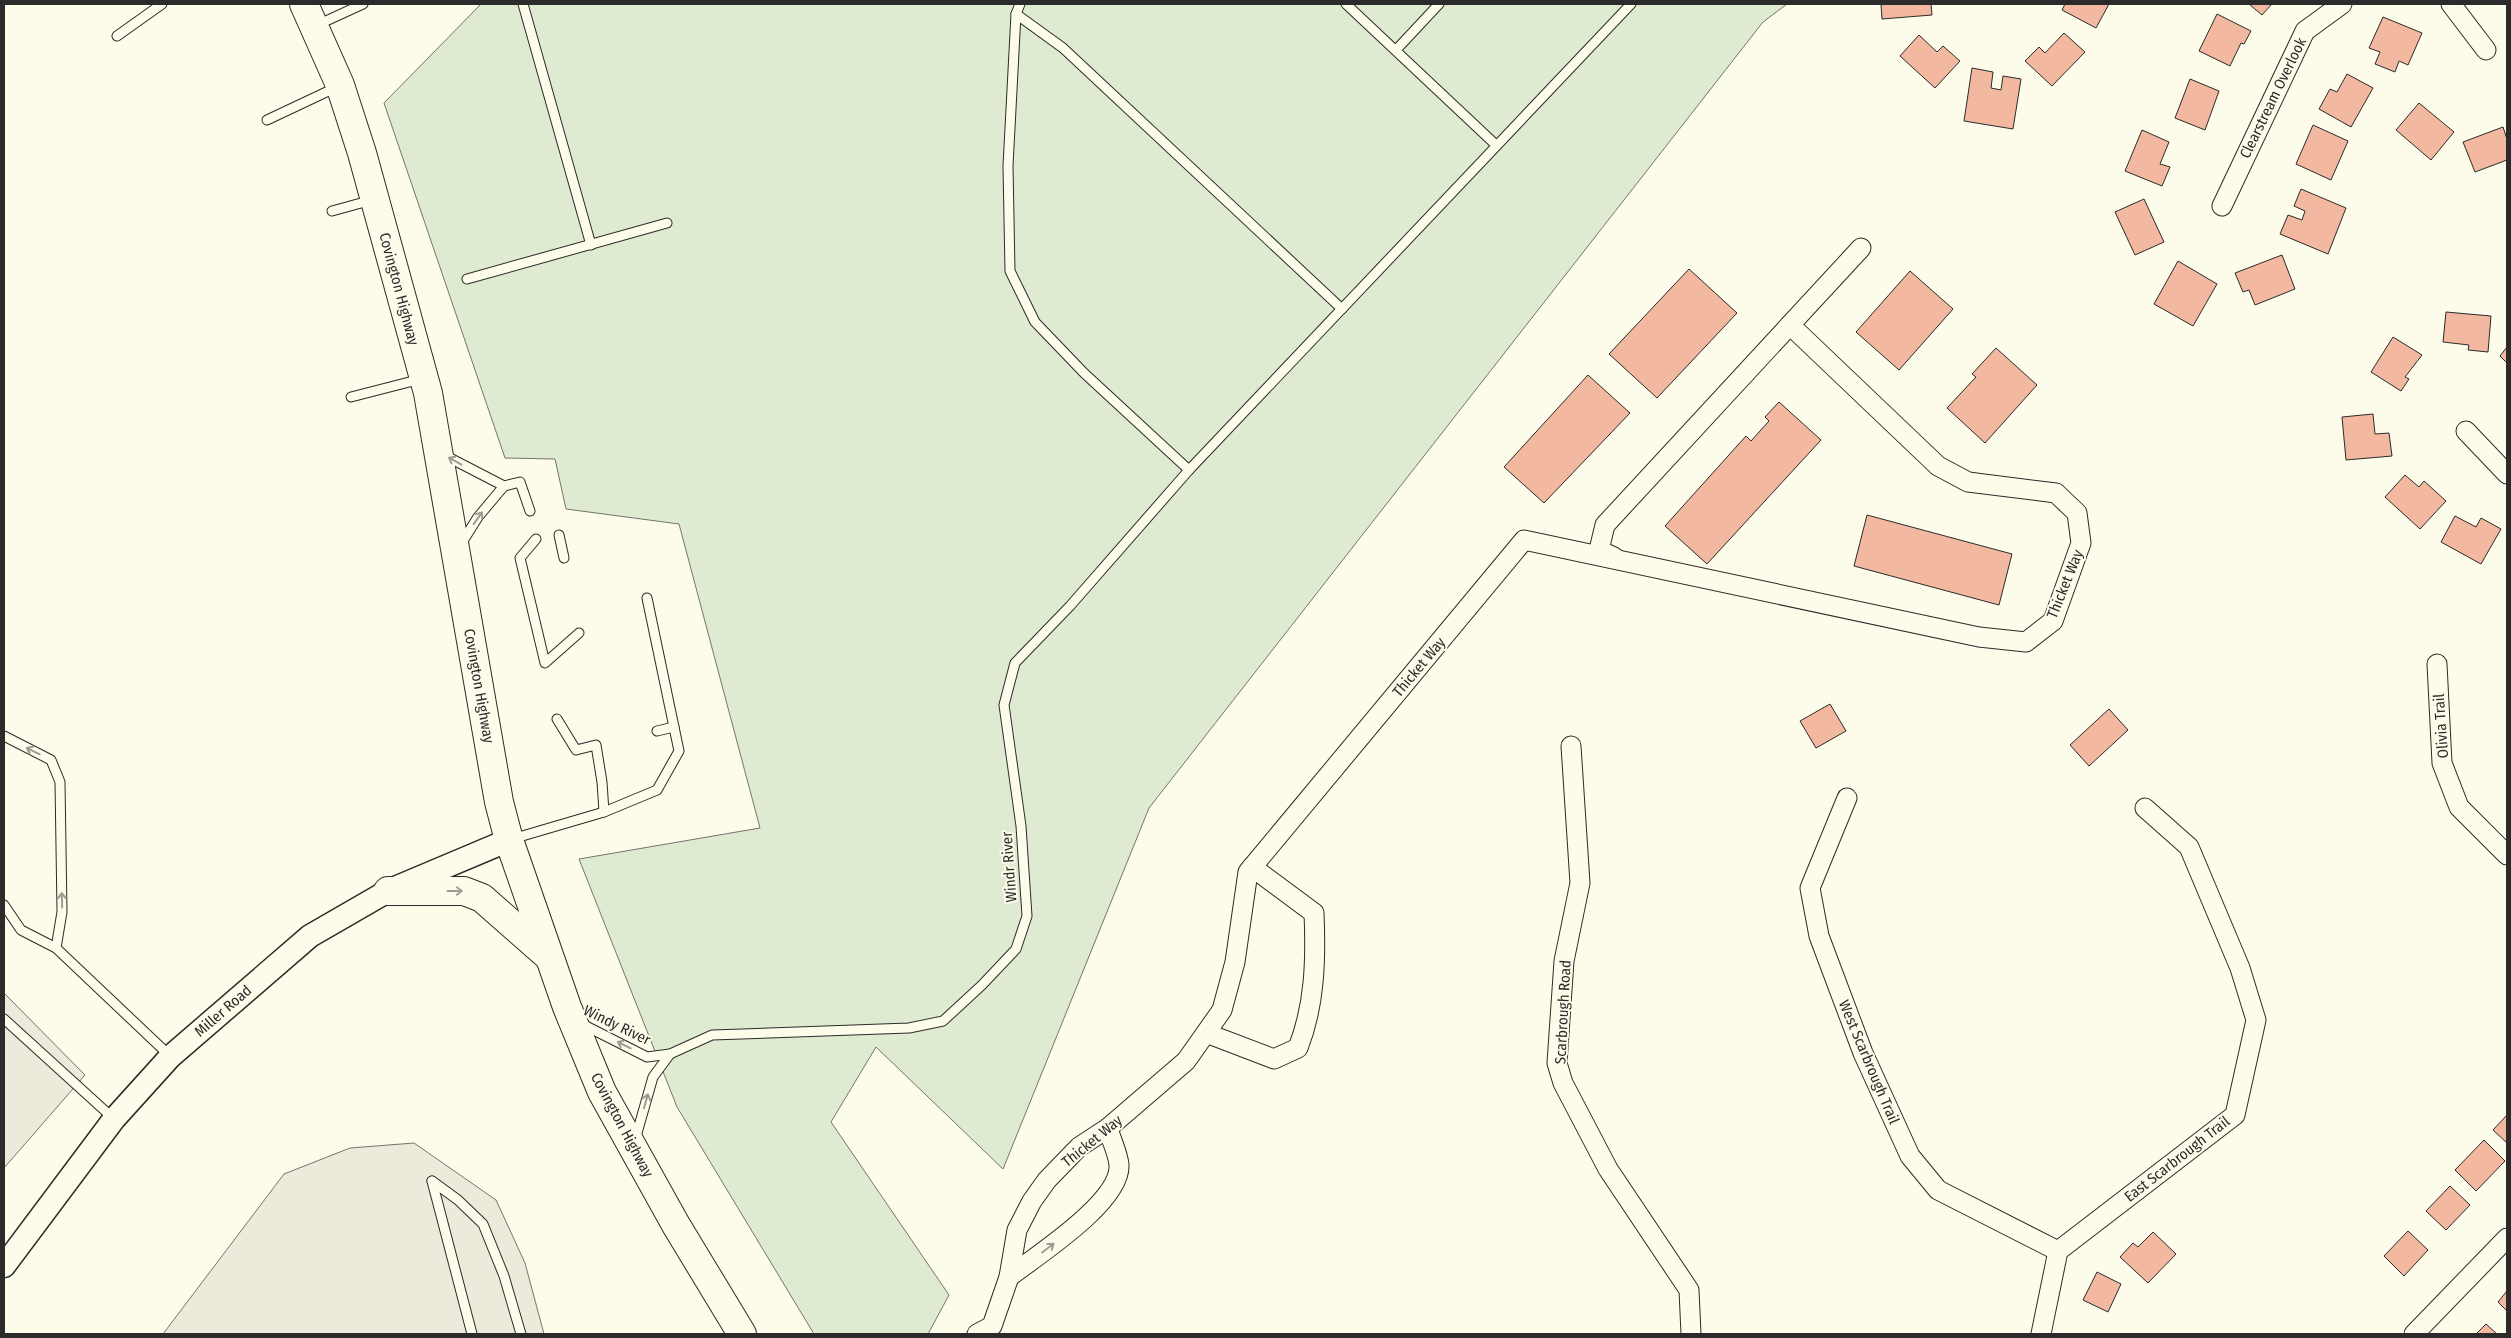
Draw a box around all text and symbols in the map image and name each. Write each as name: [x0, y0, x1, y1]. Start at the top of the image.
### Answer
street label: Clearstream Overlook: [2236, 35, 2310, 161]
street label: Covington Highway: [375, 231, 423, 348]
one-way arrow: [448, 456, 463, 465]
one-way arrow: [473, 511, 483, 525]
street label: Thicket Way: [2043, 547, 2087, 621]
street label: Covington Highway: [460, 627, 498, 745]
street label: Thicket Way: [1389, 633, 1449, 701]
street label: Olivia Trail: [2430, 693, 2452, 759]
one-way arrow: [26, 745, 41, 755]
street label: Windr River: [997, 830, 1020, 903]
one-way arrow: [446, 886, 462, 896]
one-way arrow: [57, 892, 67, 908]
street label: Scarbrough Road: [1551, 959, 1575, 1065]
street label: Miller Road: [191, 981, 255, 1041]
street label: West Scarbrough Trail: [1835, 997, 1903, 1127]
street label: Windy River: [581, 1001, 654, 1049]
one-way arrow: [617, 1040, 632, 1050]
street label: Covington Highway: [587, 1070, 657, 1181]
one-way arrow: [642, 1093, 652, 1109]
street label: Thicket Way: [1058, 1111, 1126, 1171]
street label: East Scarbrough Trail: [2121, 1112, 2233, 1206]
one-way arrow: [1041, 1242, 1054, 1253]

